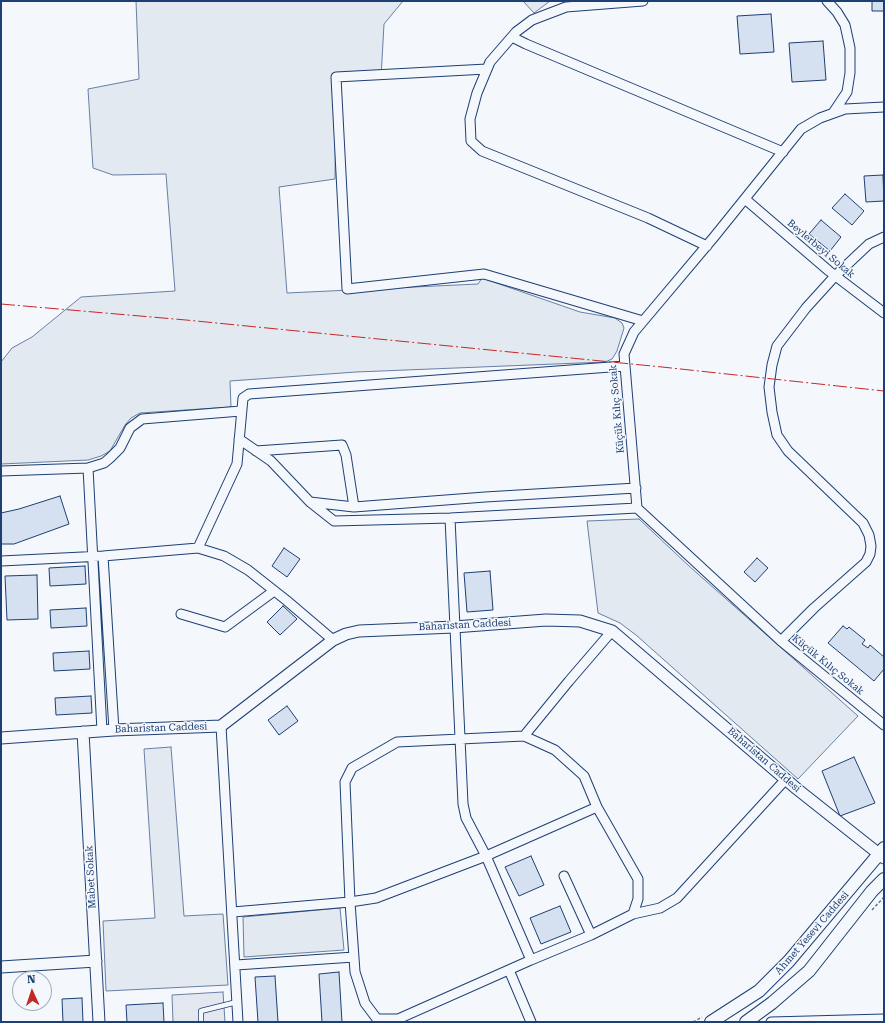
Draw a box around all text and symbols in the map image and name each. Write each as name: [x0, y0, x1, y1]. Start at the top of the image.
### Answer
street label: Beylerbeyi Sokak: [785, 217, 857, 281]
street label: Küçük Kılıç Sokak: [607, 364, 627, 454]
street label: Baharistan Caddesi: [418, 617, 512, 633]
street label: Küçük Kılıç Sokak: [790, 632, 866, 698]
street label: Baharistan Caddesi: [114, 720, 208, 736]
street label: Baharistan Caddesi: [725, 725, 803, 795]
street label: Mabet Sokak: [83, 845, 99, 909]
street label: Ahmet Yesevi Caddesi: [773, 889, 851, 977]
north arrow: [12, 971, 52, 1011]
text: N: [27, 973, 36, 986]

